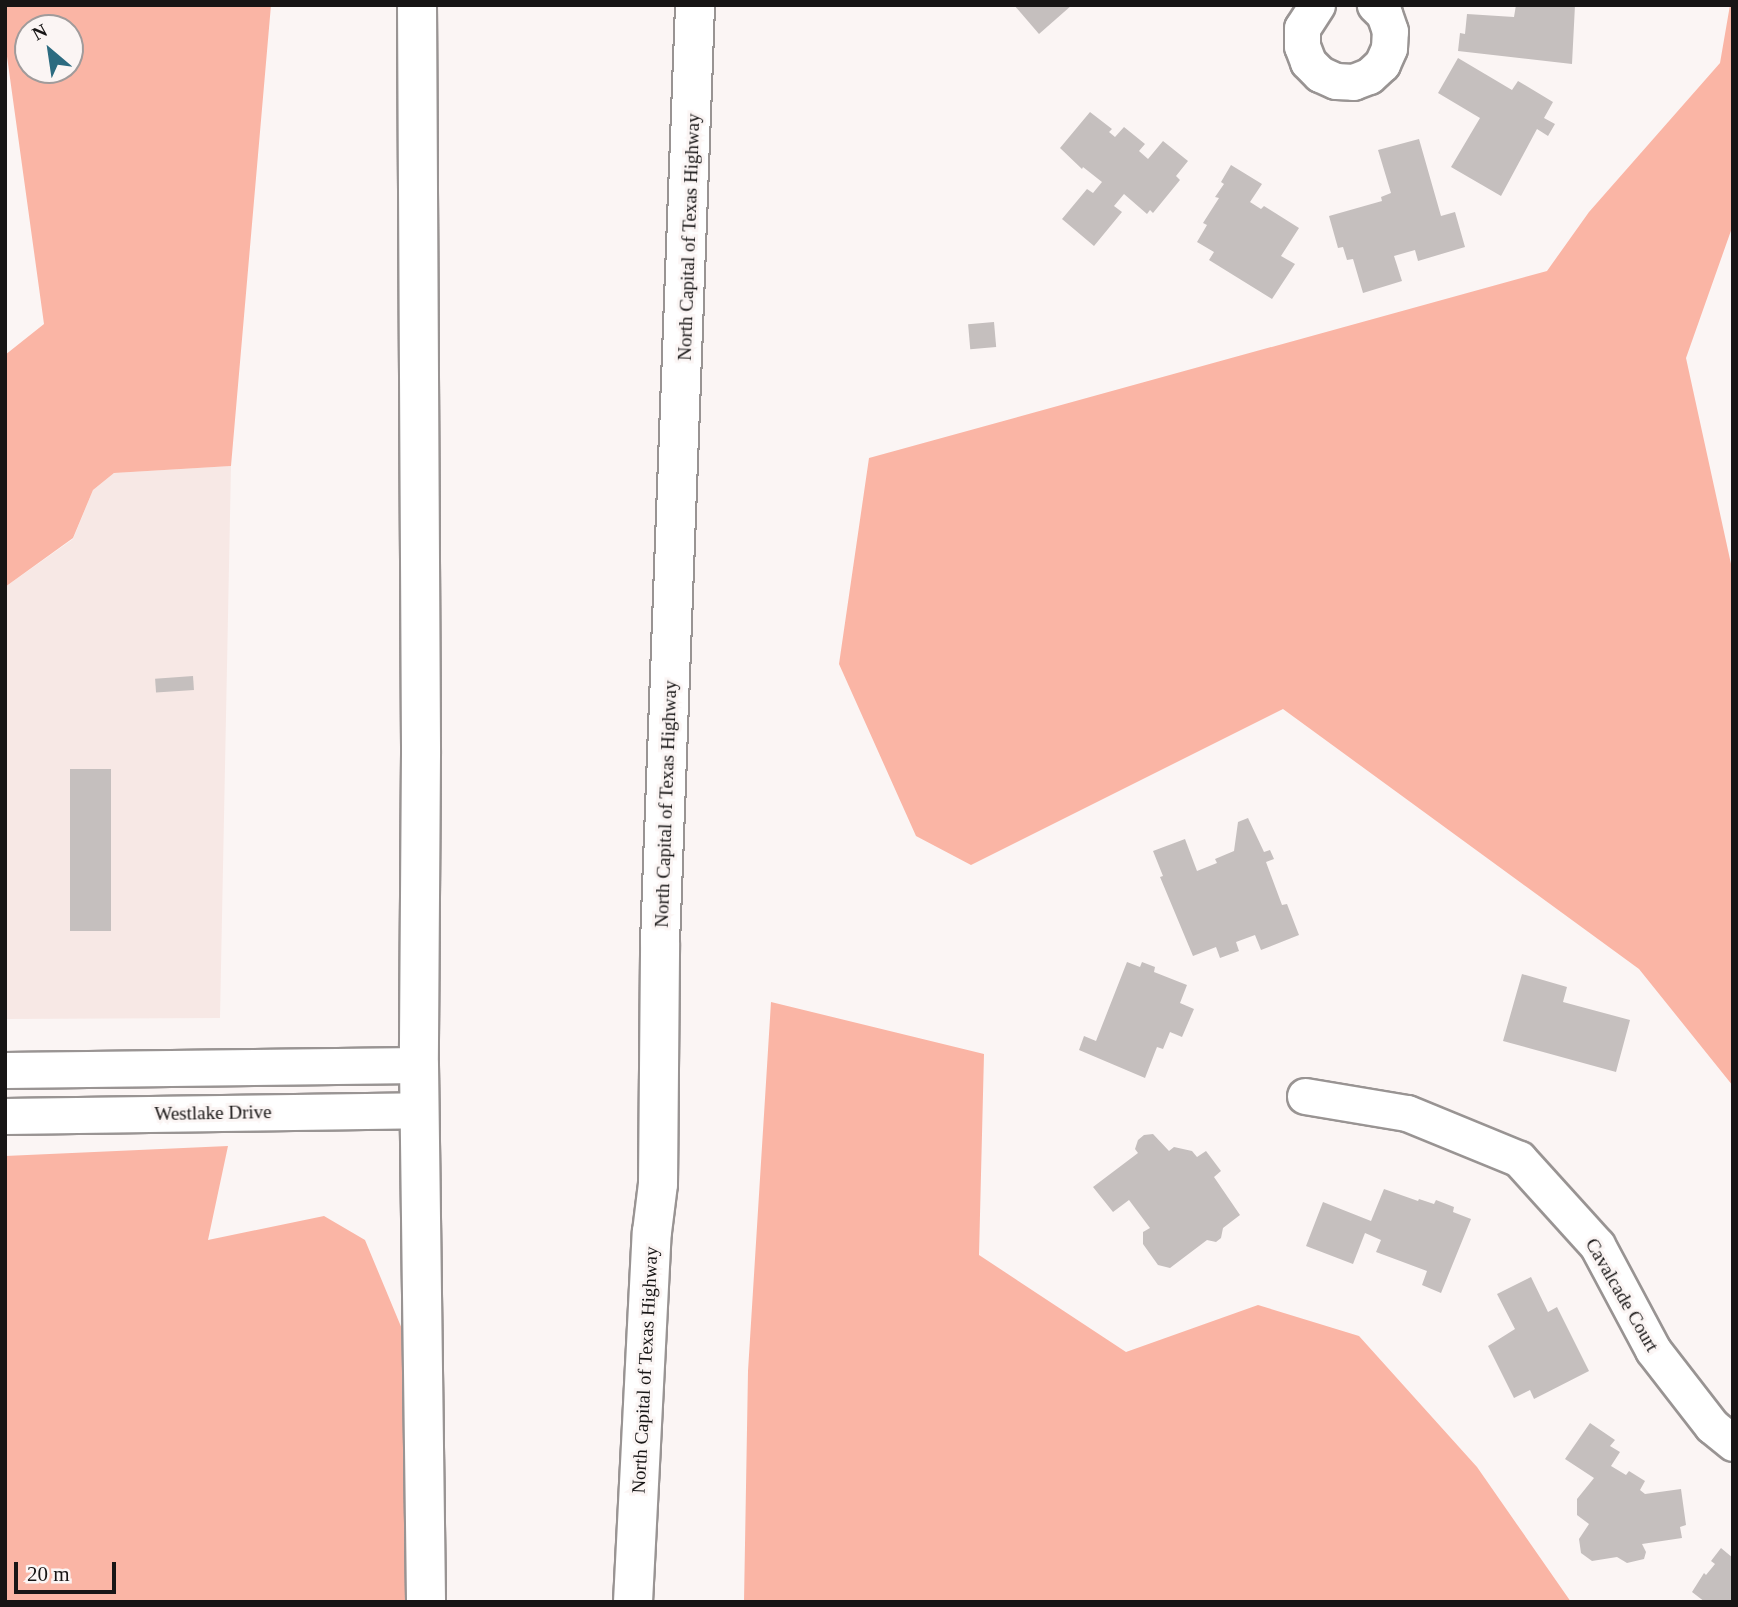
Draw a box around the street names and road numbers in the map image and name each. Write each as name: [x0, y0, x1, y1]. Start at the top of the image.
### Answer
street label: North Capital of Texas Highway: [673, 113, 705, 361]
street label: North Capital of Texas Highway: [650, 680, 682, 928]
street label: Westlake Drive: [154, 1101, 272, 1125]
street label: Cavalcade Court: [1580, 1234, 1664, 1356]
street label: North Capital of Texas Highway: [627, 1246, 663, 1494]

